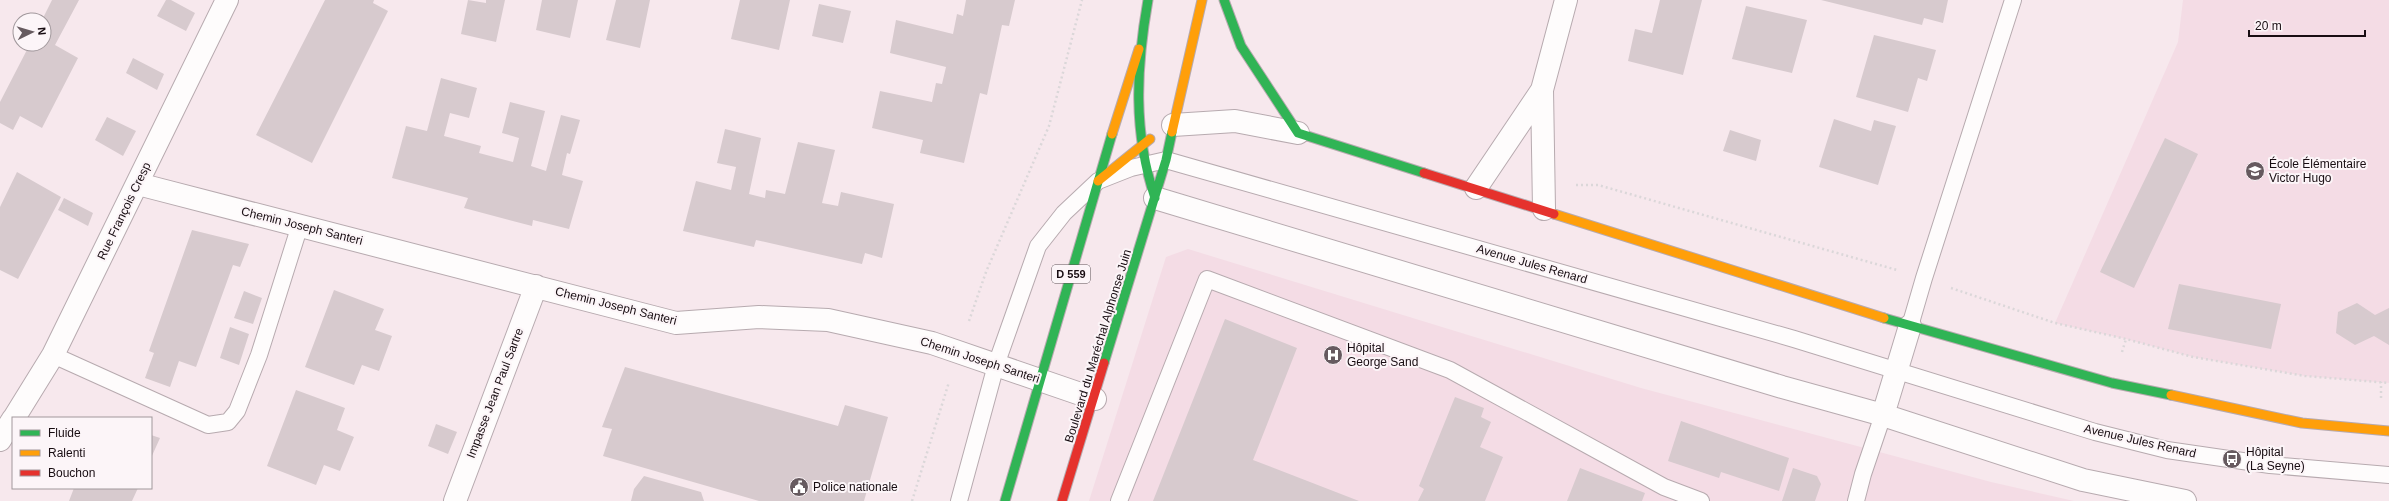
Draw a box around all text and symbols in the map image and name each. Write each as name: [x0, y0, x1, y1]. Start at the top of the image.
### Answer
north arrow: [12, 12, 52, 52]
scale bar: [2249, 12, 2365, 38]
text: 20 m: [2255, 19, 2282, 33]
text: N: [36, 27, 48, 36]
place label: École Élémentaire Victor Hugo: [2269, 156, 2367, 185]
street label: Rue François Cresp: [94, 160, 154, 262]
school or university icon: École Élémentaire Victor Hugo: [2244, 160, 2266, 182]
street label: Chemin Joseph Santeri: [240, 204, 364, 248]
street label: Avenue Jules Renard: [1475, 241, 1589, 287]
street label: Boulevard du Maréchal Alphonse Juin: [1062, 248, 1134, 444]
road number: D 559: [1052, 265, 1090, 283]
street label: Chemin Joseph Santeri: [554, 284, 678, 328]
street label: Impasse Jean Paul Sartre: [464, 326, 526, 460]
street label: Chemin Joseph Santeri: [919, 334, 1041, 386]
place label: Hôpital George Sand: [1347, 341, 1418, 369]
hospital icon: Hôpital George Sand: [1322, 344, 1344, 366]
legend: [12, 417, 152, 489]
street label: Avenue Jules Renard: [2083, 421, 2197, 461]
text: Fluide: [48, 426, 81, 440]
place label: Hôpital (La Seyne): [2246, 445, 2305, 473]
text: Ralenti: [48, 446, 85, 460]
bus stop icon: Hôpital (La Seyne): [2221, 448, 2243, 470]
text: Bouchon: [48, 466, 95, 480]
public building icon: Police nationale: [788, 476, 810, 498]
place label: Police nationale: [813, 480, 898, 494]

